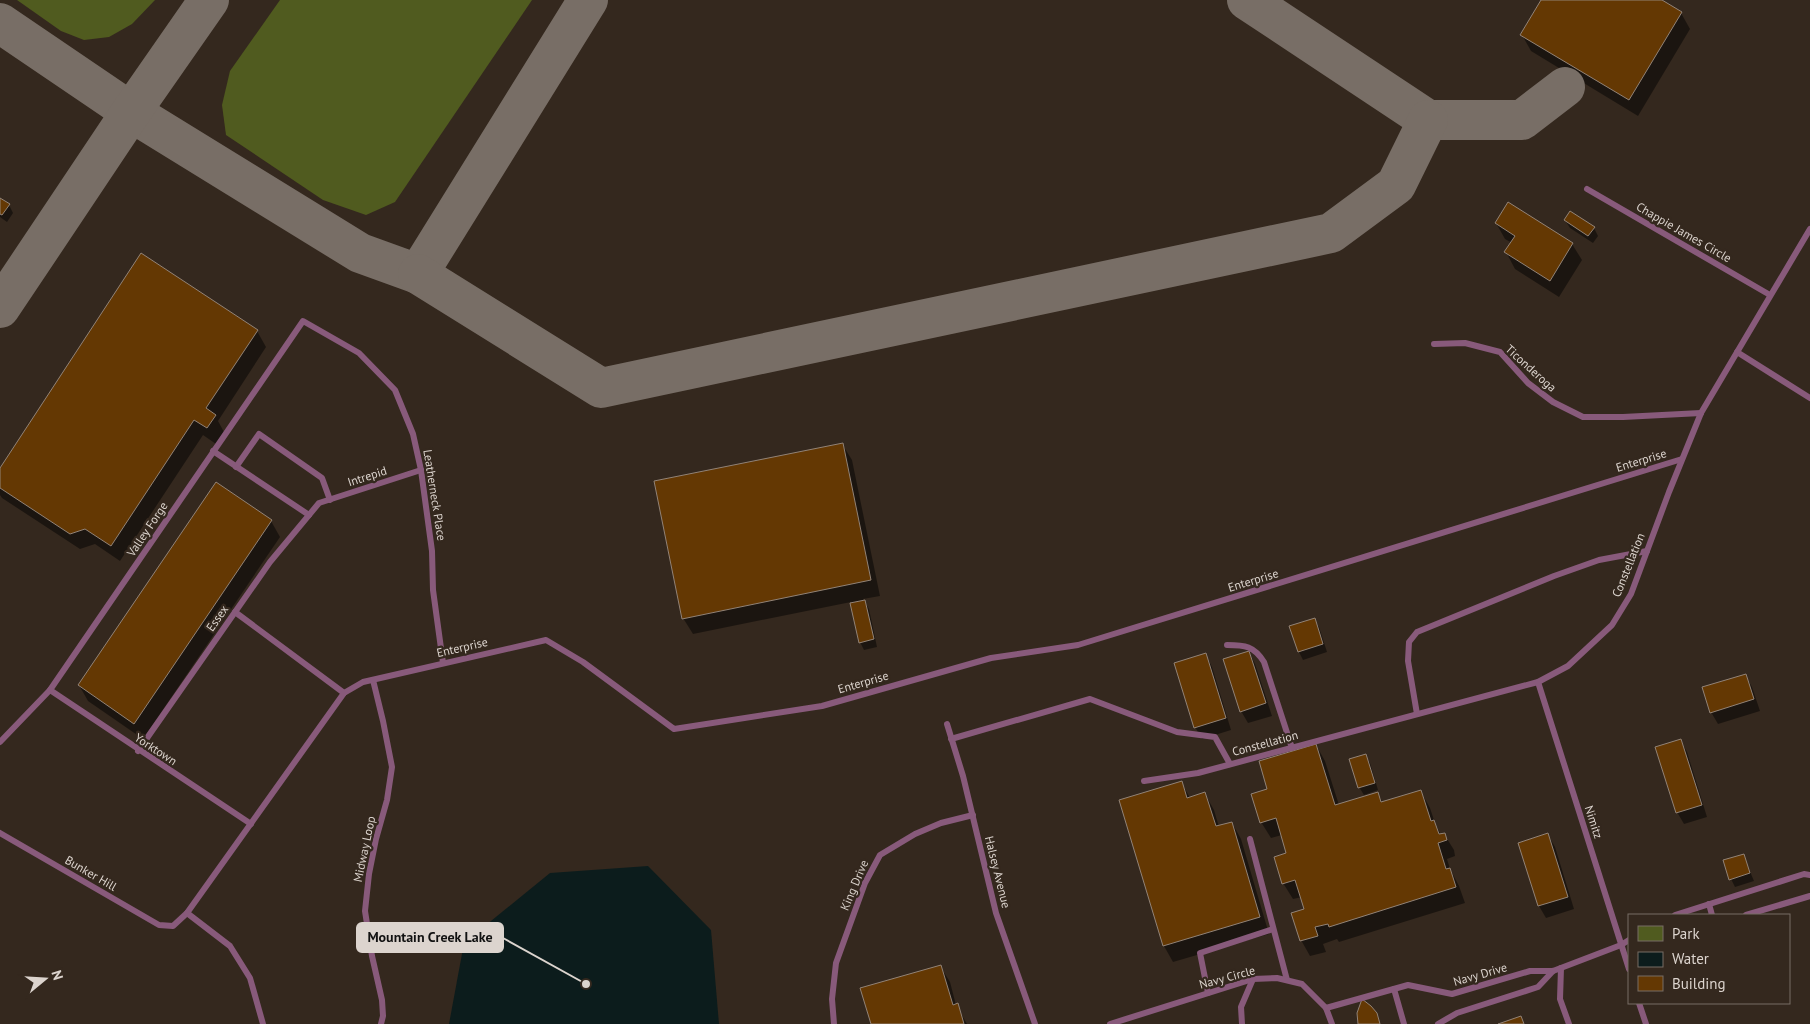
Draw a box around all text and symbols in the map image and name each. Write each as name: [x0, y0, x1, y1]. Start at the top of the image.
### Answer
street label: Chappie James Circle: [1634, 199, 1734, 265]
street label: Ticonderoga: [1502, 341, 1560, 395]
street label: Enterprise: [1614, 445, 1668, 475]
street label: Leatherneck Place: [420, 448, 450, 542]
street label: Intrepid: [345, 463, 389, 489]
street label: Valley Forge: [123, 499, 171, 560]
street label: Constellation: [1608, 531, 1648, 599]
street label: Enterprise: [1226, 565, 1280, 595]
street label: Essex: [203, 602, 231, 634]
street label: Enterprise: [435, 634, 489, 660]
street label: Enterprise: [836, 668, 890, 696]
street label: Constellation: [1230, 727, 1300, 759]
street label: Yorktown: [132, 730, 180, 768]
street label: Nimitz: [1582, 804, 1606, 840]
street label: Midway Loop: [350, 815, 378, 883]
street label: Halsey Avenue: [982, 834, 1014, 910]
street label: Bunker Hill: [62, 852, 120, 894]
street label: King Drive: [837, 857, 871, 913]
legend: [1628, 914, 1790, 1004]
callout: Mountain Creek Lake: [357, 923, 503, 952]
text: Park: [1672, 924, 1700, 943]
text: Mountain Creek Lake: [367, 928, 493, 946]
text: Water: [1672, 949, 1709, 968]
north arrow: [20, 954, 70, 1004]
street label: Navy Drive: [1451, 959, 1509, 989]
street label: Navy Circle: [1197, 962, 1257, 992]
text: N: [47, 968, 67, 982]
text: Building: [1672, 974, 1726, 993]

